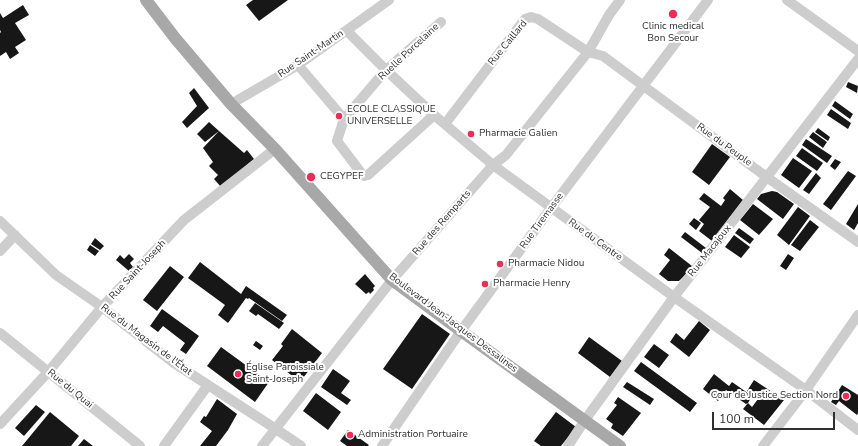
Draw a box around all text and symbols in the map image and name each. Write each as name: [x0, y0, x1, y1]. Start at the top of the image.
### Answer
marker: Clinic medical Bon Secour: [667, 8, 679, 20]
street label: Rue Caillard: [486, 18, 530, 68]
street label: Ruelle Porcelaine: [376, 21, 442, 83]
place label: Clinic medical Bon Secour: [642, 21, 704, 44]
street label: Rue Saint-Martin: [276, 28, 346, 80]
place label: ECOLE CLASSIQUE UNIVERSELLE: [347, 104, 436, 128]
marker: ECOLE CLASSIQUE UNIVERSELLE: [334, 111, 344, 121]
street label: Rue du Peuple: [694, 121, 754, 169]
place label: Pharmacie Galien: [479, 128, 557, 140]
marker: Pharmacie Galien: [466, 129, 476, 139]
marker: CEGYPEF: [305, 171, 317, 183]
place label: CEGYPEF: [320, 171, 363, 183]
street label: Rue des Remparts: [410, 188, 474, 258]
street label: Rue Tiremasse: [518, 191, 566, 251]
street label: Rue du Centre: [566, 216, 624, 264]
street label: Rue Macajoux: [686, 223, 734, 279]
street label: Rue Saint-Joseph: [107, 238, 169, 302]
place label: Pharmacie Nidou: [508, 258, 584, 270]
marker: Pharmacie Nidou: [495, 259, 505, 269]
street label: Boulevard Jean-Jacques Dessalines: [386, 271, 520, 375]
place label: Pharmacie Henry: [493, 278, 570, 290]
marker: Pharmacie Henry: [480, 279, 490, 289]
street label: Rue du Magasin de l'État: [98, 302, 194, 378]
place label: Église Paroissiale Saint-Joseph: [246, 362, 324, 386]
street label: Rue du Quai: [45, 367, 95, 411]
marker: Église Paroissiale Saint-Joseph: [233, 369, 243, 379]
place label: Cour de Justice Section Nord: [711, 390, 838, 402]
marker: Cour de Justice Section Nord: [841, 391, 851, 401]
scale bar: [714, 404, 837, 430]
text: 100 m: [719, 411, 754, 427]
place label: Administration Portuaire: [358, 429, 468, 441]
marker: Administration Portuaire: [345, 430, 355, 440]

